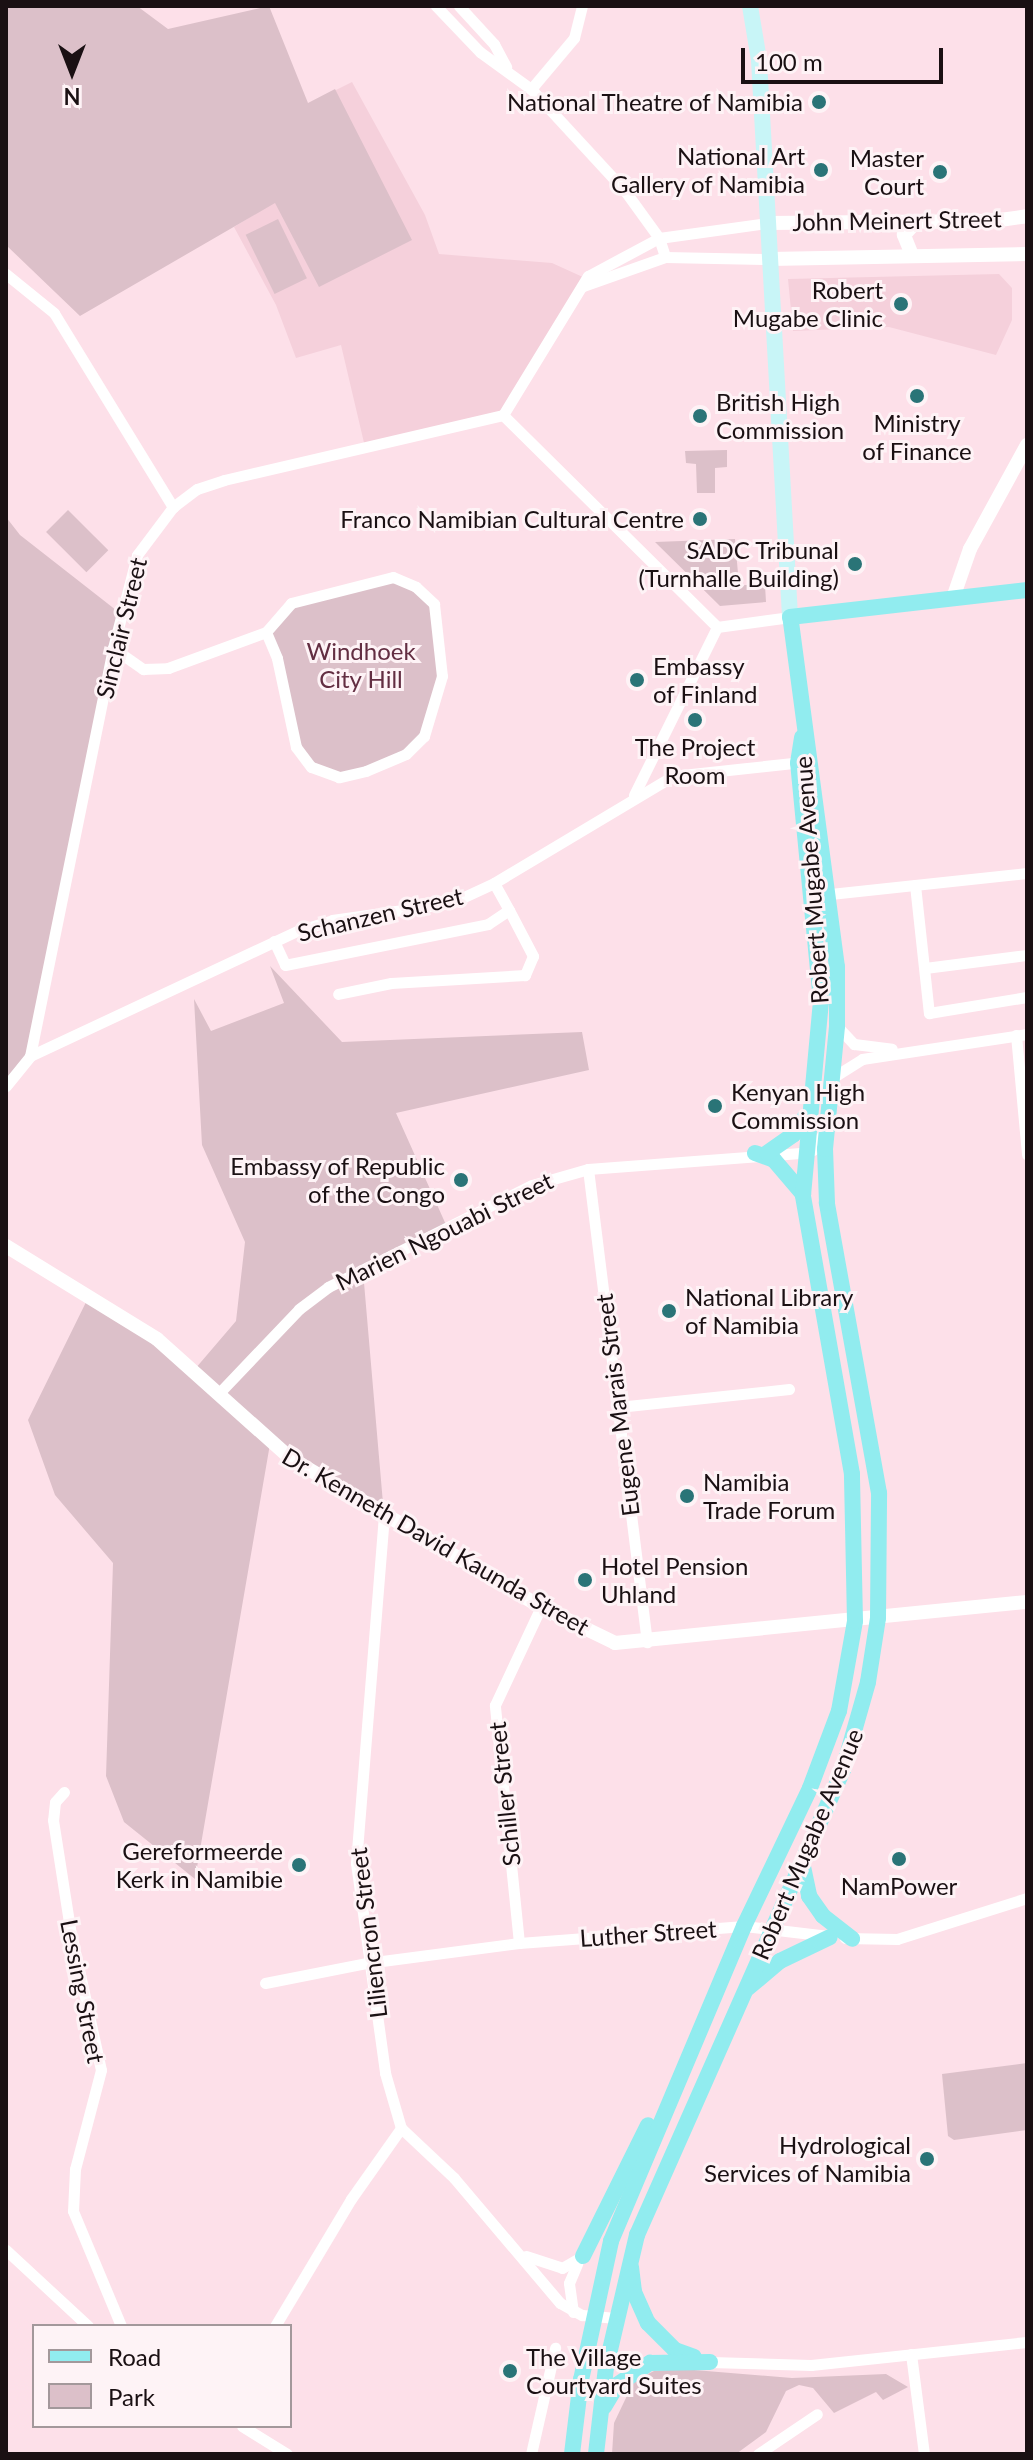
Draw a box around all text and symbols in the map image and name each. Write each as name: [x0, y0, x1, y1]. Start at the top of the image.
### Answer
north arrow: [32, 32, 112, 112]
scale bar: [745, 32, 947, 82]
text: 100 m: [755, 47, 823, 76]
text: N: [64, 83, 80, 110]
place label: National Theatre of Namibia: [506, 88, 803, 116]
marker: National Theatre of Namibia: [810, 93, 828, 111]
place label: National Art Gallery of Namibia: [610, 142, 805, 198]
place label: Master Court: [850, 144, 924, 200]
marker: National Art Gallery of Namibia: [812, 161, 830, 179]
marker: Master Court: [931, 163, 949, 181]
street label: John Meinert Street: [792, 204, 1002, 236]
place label: Robert Mugabe Clinic: [733, 276, 883, 332]
marker: Robert Mugabe Clinic: [890, 293, 912, 315]
marker: Ministry of Finance: [908, 387, 926, 405]
place label: British High Commission: [716, 388, 844, 444]
marker: British High Commission: [691, 407, 709, 425]
place label: Ministry of Finance: [862, 409, 972, 465]
place label: Franco Namibian Cultural Centre: [340, 505, 684, 533]
marker: Franco Namibian Cultural Centre: [691, 510, 709, 528]
place label: SADC Tribunal (Turnhalle Building): [638, 536, 839, 592]
street label: Sinclair Street: [89, 554, 153, 702]
marker: SADC Tribunal (Turnhalle Building): [846, 555, 864, 573]
park label: Windhoek City Hill: [306, 637, 416, 693]
place label: Embassy of Finland: [653, 652, 758, 708]
marker: Embassy of Finland: [628, 671, 646, 689]
marker: The Project Room: [686, 711, 704, 729]
place label: The Project Room: [635, 733, 755, 789]
street label: Robert Mugabe Avenue: [788, 755, 834, 1005]
street label: Schanzen Street: [294, 881, 466, 947]
place label: Kenyan High Commission: [731, 1078, 865, 1134]
marker: Kenyan High Commission: [706, 1097, 724, 1115]
place label: Embassy of Republic of the Congo: [229, 1152, 445, 1208]
street label: Marien Ngouabi Street: [331, 1166, 557, 1296]
marker: Embassy of Republic of the Congo: [452, 1171, 470, 1189]
place label: National Library of Namibia: [685, 1283, 853, 1339]
street label: Eugene Marais Street: [589, 1292, 645, 1518]
marker: National Library of Namibia: [660, 1302, 678, 1320]
street label: Dr. Kenneth David Kaunda Street: [278, 1441, 594, 1641]
place label: Namibia Trade Forum: [703, 1468, 835, 1524]
marker: Namibia Trade Forum: [678, 1487, 696, 1505]
place label: Hotel Pension Uhland: [601, 1552, 748, 1608]
marker: Hotel Pension Uhland: [576, 1571, 594, 1589]
street label: Schiller Street: [482, 1720, 526, 1868]
street label: Robert Mugabe Avenue: [745, 1724, 869, 1964]
place label: Gereformeerde Kerk in Namibie: [116, 1837, 283, 1893]
street label: Liliencron Street: [343, 1846, 393, 2020]
marker: NamPower: [890, 1850, 908, 1868]
marker: Gereformeerde Kerk in Namibie: [290, 1856, 308, 1874]
place label: NamPower: [841, 1872, 957, 1900]
street label: Luther Street: [578, 1914, 718, 1952]
street label: Lessing Street: [55, 1917, 111, 2065]
place label: Hydrological Services of Namibia: [704, 2131, 911, 2187]
marker: Hydrological Services of Namibia: [918, 2150, 936, 2168]
legend: [32, 2324, 292, 2428]
text: Road: [108, 2342, 161, 2371]
place label: The Village Courtyard Suites: [526, 2343, 702, 2399]
marker: The Village Courtyard Suites: [501, 2362, 519, 2380]
text: Park: [108, 2382, 155, 2411]

